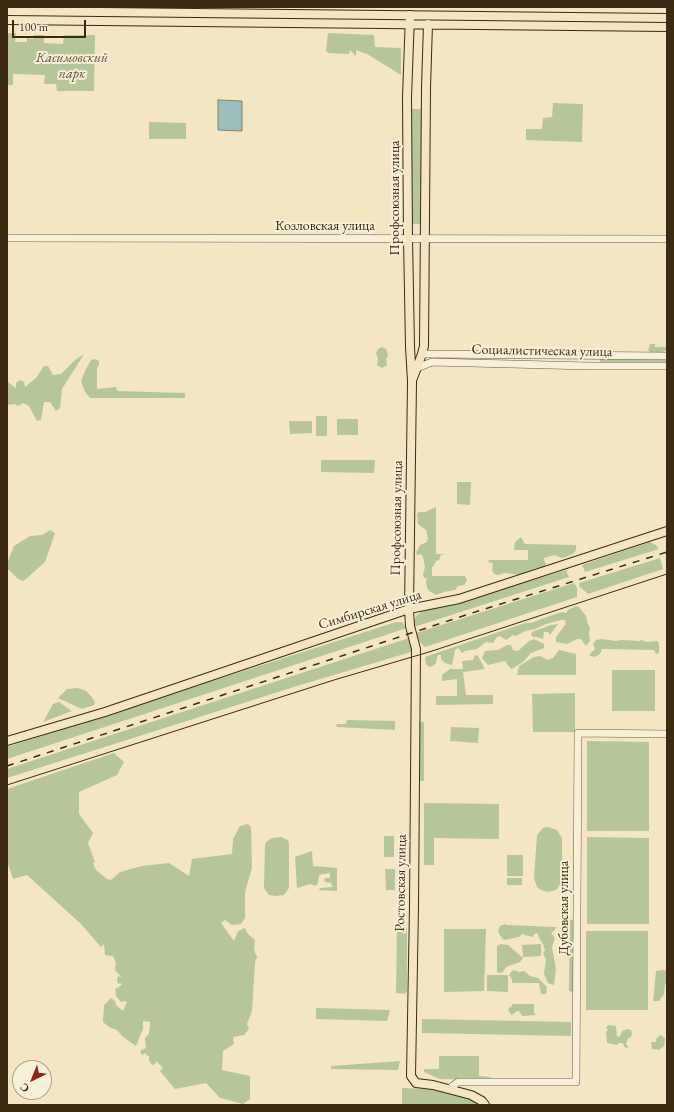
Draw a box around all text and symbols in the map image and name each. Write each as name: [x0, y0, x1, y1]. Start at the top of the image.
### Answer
scale bar: [14, 12, 88, 38]
text: 100 m: [19, 19, 48, 35]
park label: Касимовский парк: [36, 50, 108, 82]
street label: Профсоюзная улица: [387, 140, 403, 256]
street label: Козловская улица: [275, 218, 375, 234]
street label: Социалистическая улица: [471, 341, 613, 361]
street label: Профсоюзная улица: [388, 460, 406, 576]
street label: Симбирская улица: [317, 586, 423, 634]
street label: Ростовская улица: [392, 834, 410, 932]
street label: Дубовская улица: [556, 861, 572, 955]
north arrow: [12, 1060, 52, 1100]
text: С: [17, 1080, 32, 1096]

